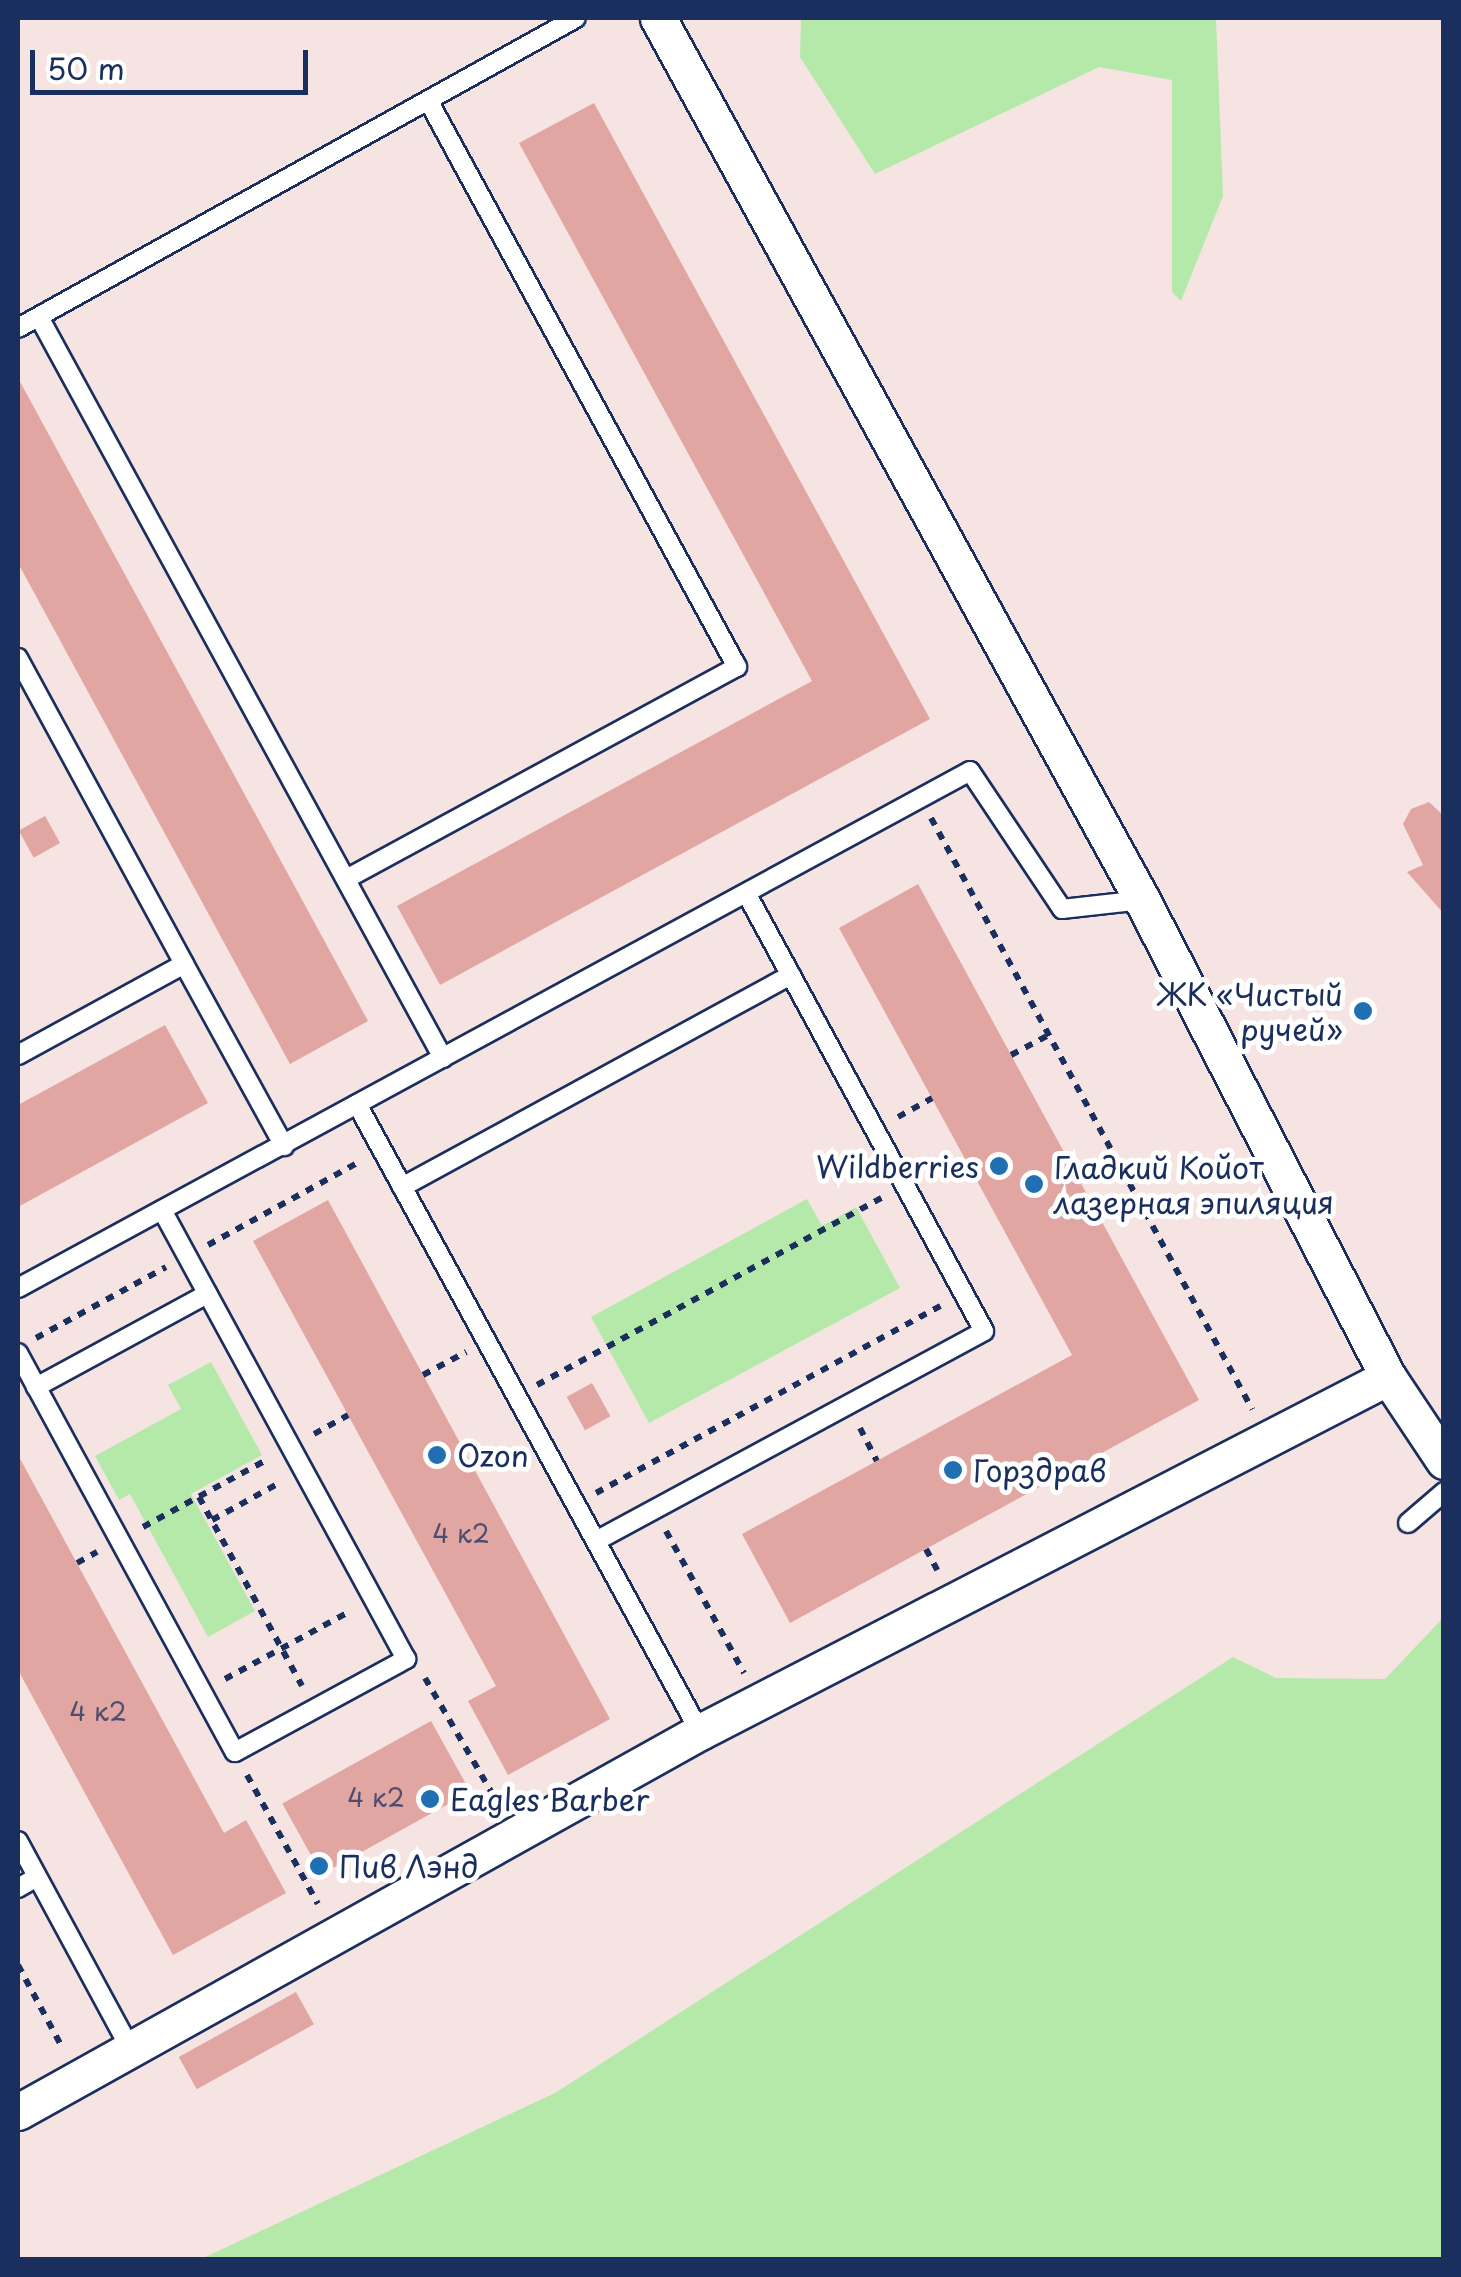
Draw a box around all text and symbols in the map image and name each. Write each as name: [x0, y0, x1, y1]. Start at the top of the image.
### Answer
scale bar: [35, 30, 312, 92]
text: 50 m: [47, 45, 125, 90]
place label: ЖК «Чистый ручей»: [1156, 976, 1343, 1046]
marker: ЖК «Чистый ручей»: [1352, 1000, 1374, 1022]
place label: Wildberries: [816, 1148, 979, 1184]
place label: Гладкий Койот лазерная эпиляция: [1054, 1149, 1334, 1220]
marker: Wildberries: [988, 1155, 1010, 1177]
marker: Гладкий Койот лазерная эпиляция: [1023, 1173, 1045, 1195]
place label: Ozon: [457, 1437, 529, 1473]
marker: Ozon: [426, 1444, 448, 1466]
place label: Горздрав: [973, 1452, 1106, 1488]
marker: Горздрав: [942, 1459, 964, 1481]
house number: 4 к2: [432, 1518, 490, 1548]
house number: 4 к2: [69, 1696, 127, 1726]
place label: Eagles Barber: [450, 1781, 652, 1817]
house number: 4 к2: [347, 1782, 405, 1812]
marker: Eagles Barber: [419, 1788, 441, 1810]
place label: Пив Лэнд: [339, 1848, 481, 1884]
marker: Пив Лэнд: [308, 1855, 330, 1877]

